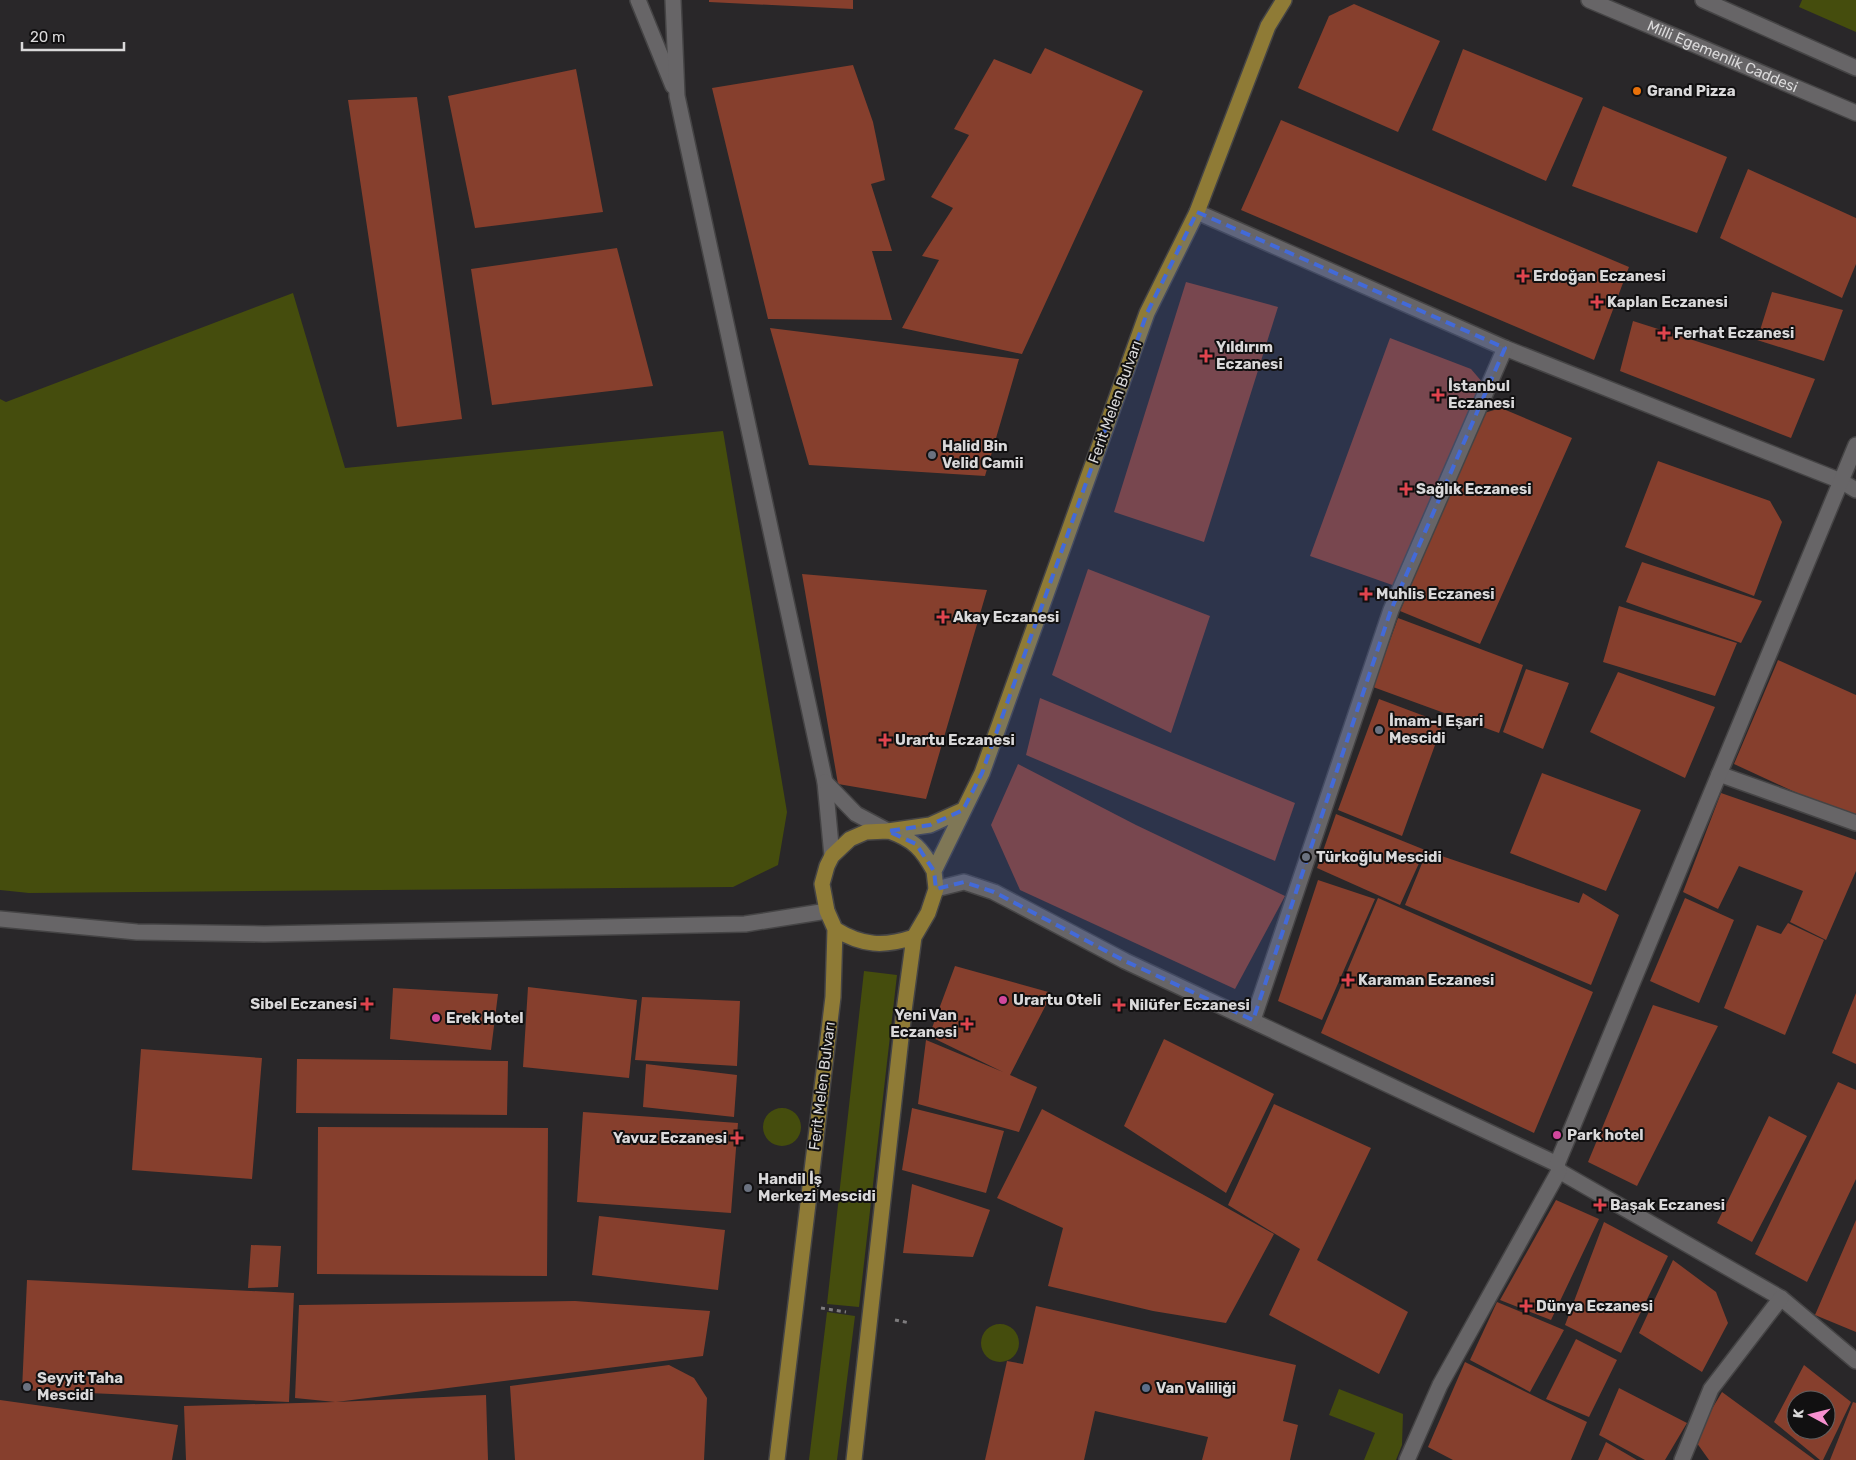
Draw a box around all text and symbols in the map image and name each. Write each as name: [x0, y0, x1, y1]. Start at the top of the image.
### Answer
street label: Milli Egemenlik Caddesi: [1644, 17, 1801, 96]
scale bar: [22, 20, 125, 52]
text: 20 m: [30, 28, 65, 46]
place label: Grand Pizza: [1647, 82, 1736, 100]
marker: Grand Pizza: [1631, 85, 1643, 97]
place label: Erdoğan Eczanesi: [1533, 267, 1666, 285]
marker: Erdoğan Eczanesi: [1517, 270, 1529, 282]
place label: Kaplan Eczanesi: [1607, 293, 1728, 311]
marker: Kaplan Eczanesi: [1591, 296, 1603, 308]
place label: Ferhat Eczanesi: [1674, 324, 1794, 342]
marker: Ferhat Eczanesi: [1658, 327, 1670, 339]
street label: Ferit Melen Bulvarı: [1084, 338, 1146, 466]
place label: Yıldırım Eczanesi: [1216, 338, 1283, 373]
marker: Yıldırım Eczanesi: [1200, 350, 1212, 362]
place label: İstanbul Eczanesi: [1448, 377, 1515, 412]
marker: İstanbul Eczanesi: [1432, 389, 1444, 401]
place label: Halid Bin Velid Camii: [942, 437, 1023, 472]
marker: Halid Bin Velid Camii: [926, 449, 938, 461]
place label: Sağlık Eczanesi: [1416, 480, 1531, 498]
marker: Sağlık Eczanesi: [1400, 483, 1412, 495]
place label: Muhlis Eczanesi: [1376, 585, 1495, 603]
marker: Muhlis Eczanesi: [1360, 588, 1372, 600]
place label: Akay Eczanesi: [953, 608, 1059, 626]
marker: Akay Eczanesi: [937, 611, 949, 623]
place label: İmam-I Eşari Mescidi: [1389, 712, 1483, 747]
marker: İmam-I Eşari Mescidi: [1373, 724, 1385, 736]
place label: Urartu Eczanesi: [895, 731, 1015, 749]
marker: Urartu Eczanesi: [879, 734, 891, 746]
place label: Türkoğlu Mescidi: [1316, 848, 1442, 866]
marker: Türkoğlu Mescidi: [1300, 851, 1312, 863]
place label: Karaman Eczanesi: [1358, 971, 1494, 989]
marker: Karaman Eczanesi: [1342, 974, 1354, 986]
place label: Urartu Oteli: [1013, 991, 1101, 1009]
marker: Urartu Oteli: [997, 994, 1009, 1006]
place label: Sibel Eczanesi: [250, 995, 357, 1013]
place label: Nilüfer Eczanesi: [1129, 996, 1250, 1014]
marker: Sibel Eczanesi: [361, 998, 373, 1010]
marker: Nilüfer Eczanesi: [1113, 999, 1125, 1011]
place label: Yeni Van Eczanesi: [890, 1006, 957, 1041]
place label: Erek Hotel: [446, 1009, 524, 1027]
marker: Erek Hotel: [430, 1012, 442, 1024]
marker: Yeni Van Eczanesi: [961, 1018, 973, 1030]
street label: Ferit Melen Bulvarı: [805, 1021, 839, 1151]
place label: Park hotel: [1567, 1126, 1644, 1144]
place label: Yavuz Eczanesi: [613, 1129, 727, 1147]
marker: Park hotel: [1551, 1129, 1563, 1141]
marker: Yavuz Eczanesi: [731, 1132, 743, 1144]
place label: Handil İş Merkezi Mescidi: [758, 1170, 876, 1205]
marker: Handil İş Merkezi Mescidi: [742, 1182, 754, 1194]
place label: Başak Eczanesi: [1610, 1196, 1725, 1214]
marker: Başak Eczanesi: [1594, 1199, 1606, 1211]
place label: Dünya Eczanesi: [1536, 1297, 1653, 1315]
marker: Dünya Eczanesi: [1520, 1300, 1532, 1312]
place label: Seyyit Taha Mescidi: [37, 1369, 123, 1404]
place label: Van Valiliği: [1156, 1379, 1236, 1397]
marker: Seyyit Taha Mescidi: [21, 1381, 33, 1393]
marker: Van Valiliği: [1140, 1382, 1152, 1394]
north arrow: [1786, 1390, 1836, 1440]
text: K: [1790, 1407, 1808, 1419]

